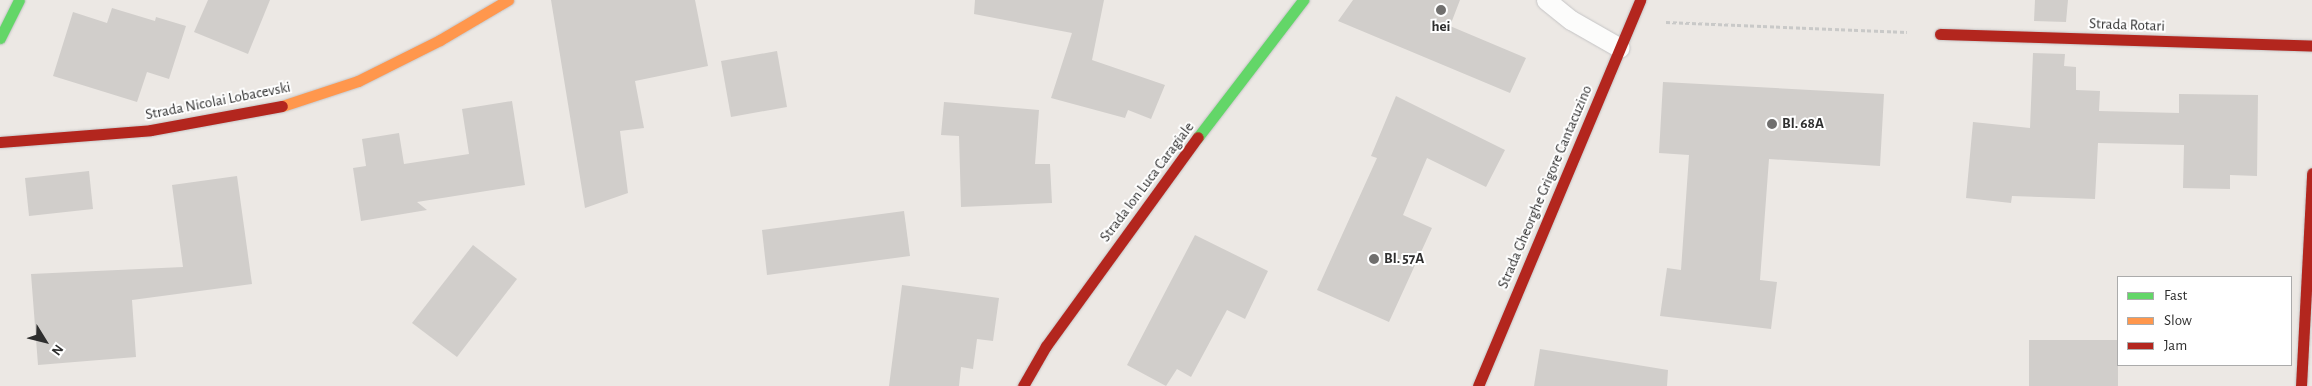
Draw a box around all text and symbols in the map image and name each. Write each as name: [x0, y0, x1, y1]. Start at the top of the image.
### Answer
marker: hei: [1435, 4, 1447, 16]
street label: Strada Rotari: [2089, 15, 2165, 35]
place label: hei: [1432, 18, 1450, 36]
street label: Strada Nicolai Lobacevski: [144, 78, 292, 124]
street label: Strada Gheorghe Grigore Cantacuzino: [1494, 83, 1596, 291]
place label: Bl. 68A: [1782, 115, 1824, 133]
marker: Bl. 68A: [1766, 118, 1778, 130]
street label: Strada Ion Luca Caragiale: [1096, 119, 1198, 245]
place label: Bl. 57A: [1384, 250, 1424, 268]
marker: Bl. 57A: [1368, 253, 1380, 265]
legend: [2117, 276, 2292, 366]
text: Fast: [2164, 288, 2187, 303]
text: Slow: [2164, 313, 2192, 328]
north arrow: [20, 316, 70, 366]
text: Jam: [2164, 338, 2187, 353]
text: N: [49, 342, 66, 358]

